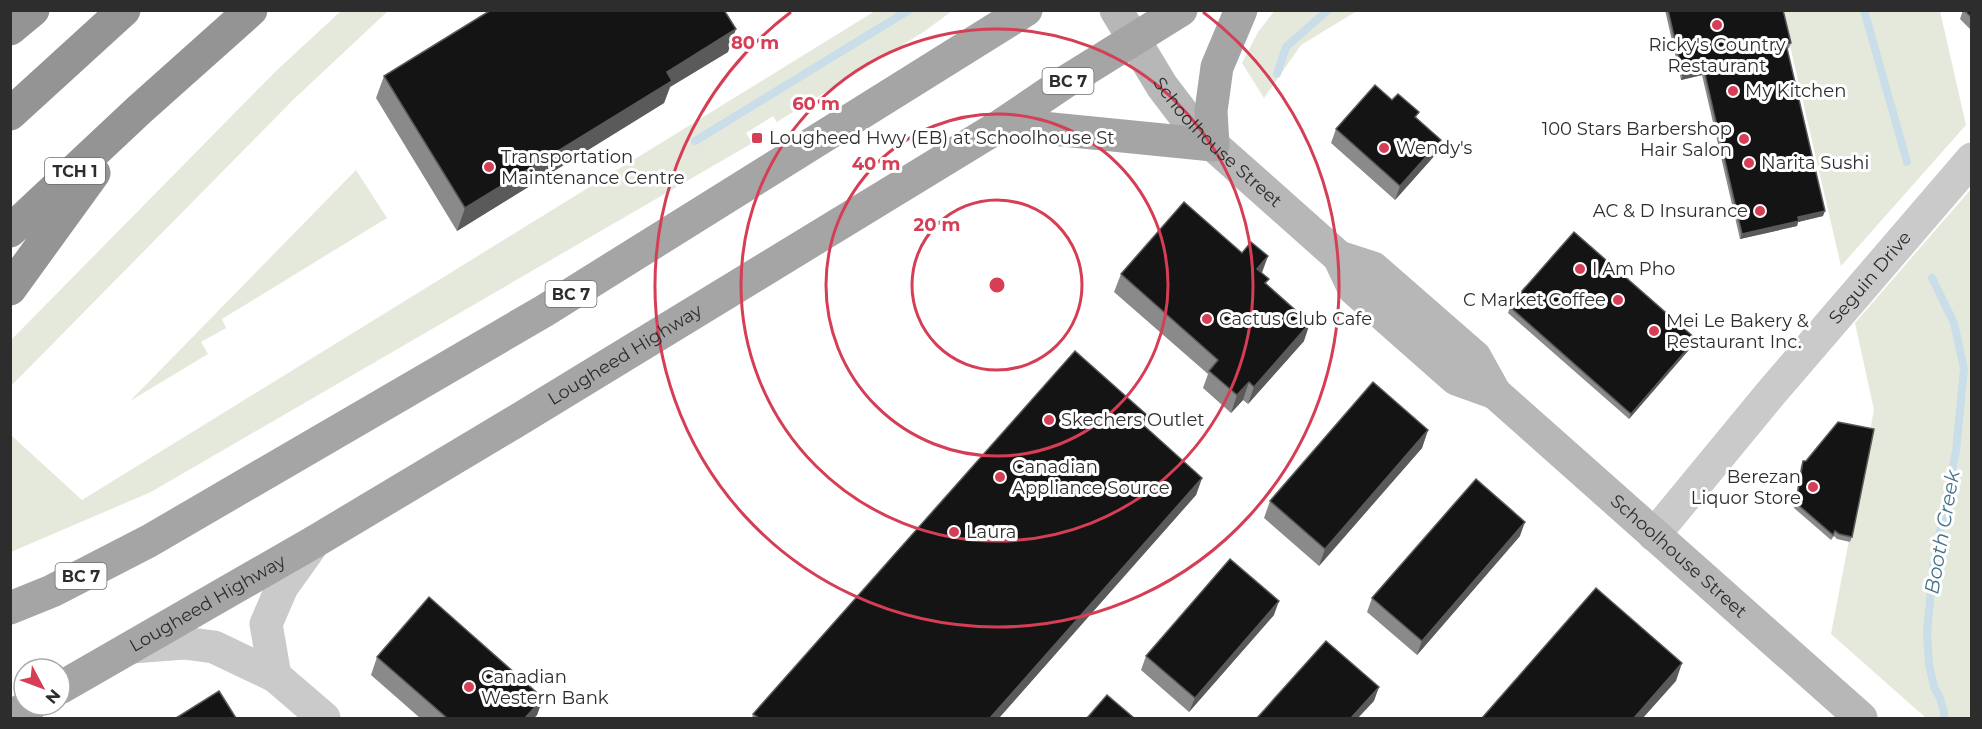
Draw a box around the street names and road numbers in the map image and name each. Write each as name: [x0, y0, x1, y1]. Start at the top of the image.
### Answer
road number: BC 7: [1042, 68, 1094, 94]
street label: Schoolhouse Street: [1148, 73, 1287, 212]
road number: TCH 1: [45, 158, 105, 184]
street label: Seguin Drive: [1824, 227, 1916, 329]
road number: BC 7: [546, 281, 596, 307]
street label: Lougheed Highway: [544, 299, 706, 410]
street label: Schoolhouse Street: [1606, 490, 1752, 623]
street label: Lougheed Highway: [125, 550, 290, 657]
road number: BC 7: [56, 563, 106, 589]

